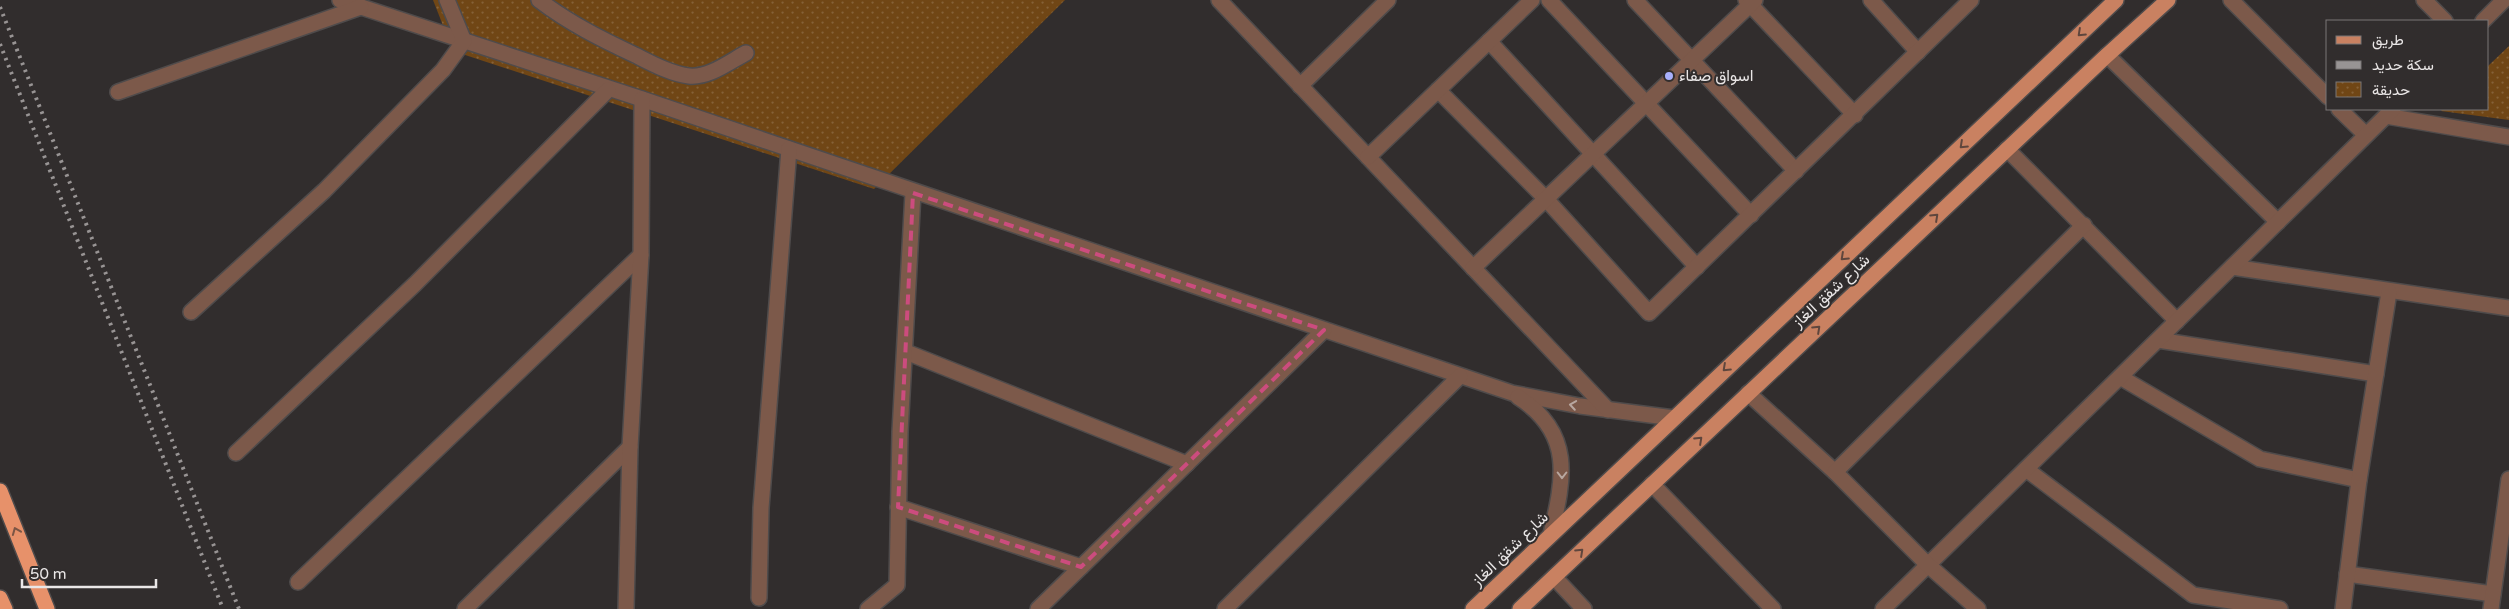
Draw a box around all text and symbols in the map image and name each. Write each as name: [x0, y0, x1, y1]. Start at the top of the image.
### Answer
legend: [2326, 20, 2489, 110]
one-way arrow: [2077, 27, 2086, 36]
text: طريق: [2372, 31, 2404, 50]
text: سكة حديد: [2372, 56, 2434, 74]
place label: اسواق صفاء: [1679, 66, 1753, 86]
marker: اسواق صفاء: [1663, 70, 1675, 82]
text: حديقة: [2372, 81, 2410, 99]
one-way arrow: [1959, 139, 1968, 148]
one-way arrow: [1929, 214, 1938, 223]
street label: شارع شقق الغاز: [1787, 250, 1875, 334]
one-way arrow: [1841, 251, 1850, 260]
one-way arrow: [1811, 326, 1820, 335]
one-way arrow: [1723, 362, 1732, 371]
one-way arrow: [1569, 400, 1578, 410]
one-way arrow: [1693, 437, 1702, 446]
one-way arrow: [1557, 472, 1567, 479]
street label: شارع شقق الغاز: [1467, 507, 1553, 592]
one-way arrow: [12, 527, 22, 536]
one-way arrow: [1575, 549, 1584, 558]
scale bar: [22, 556, 156, 588]
text: 50 m: [30, 565, 67, 583]

